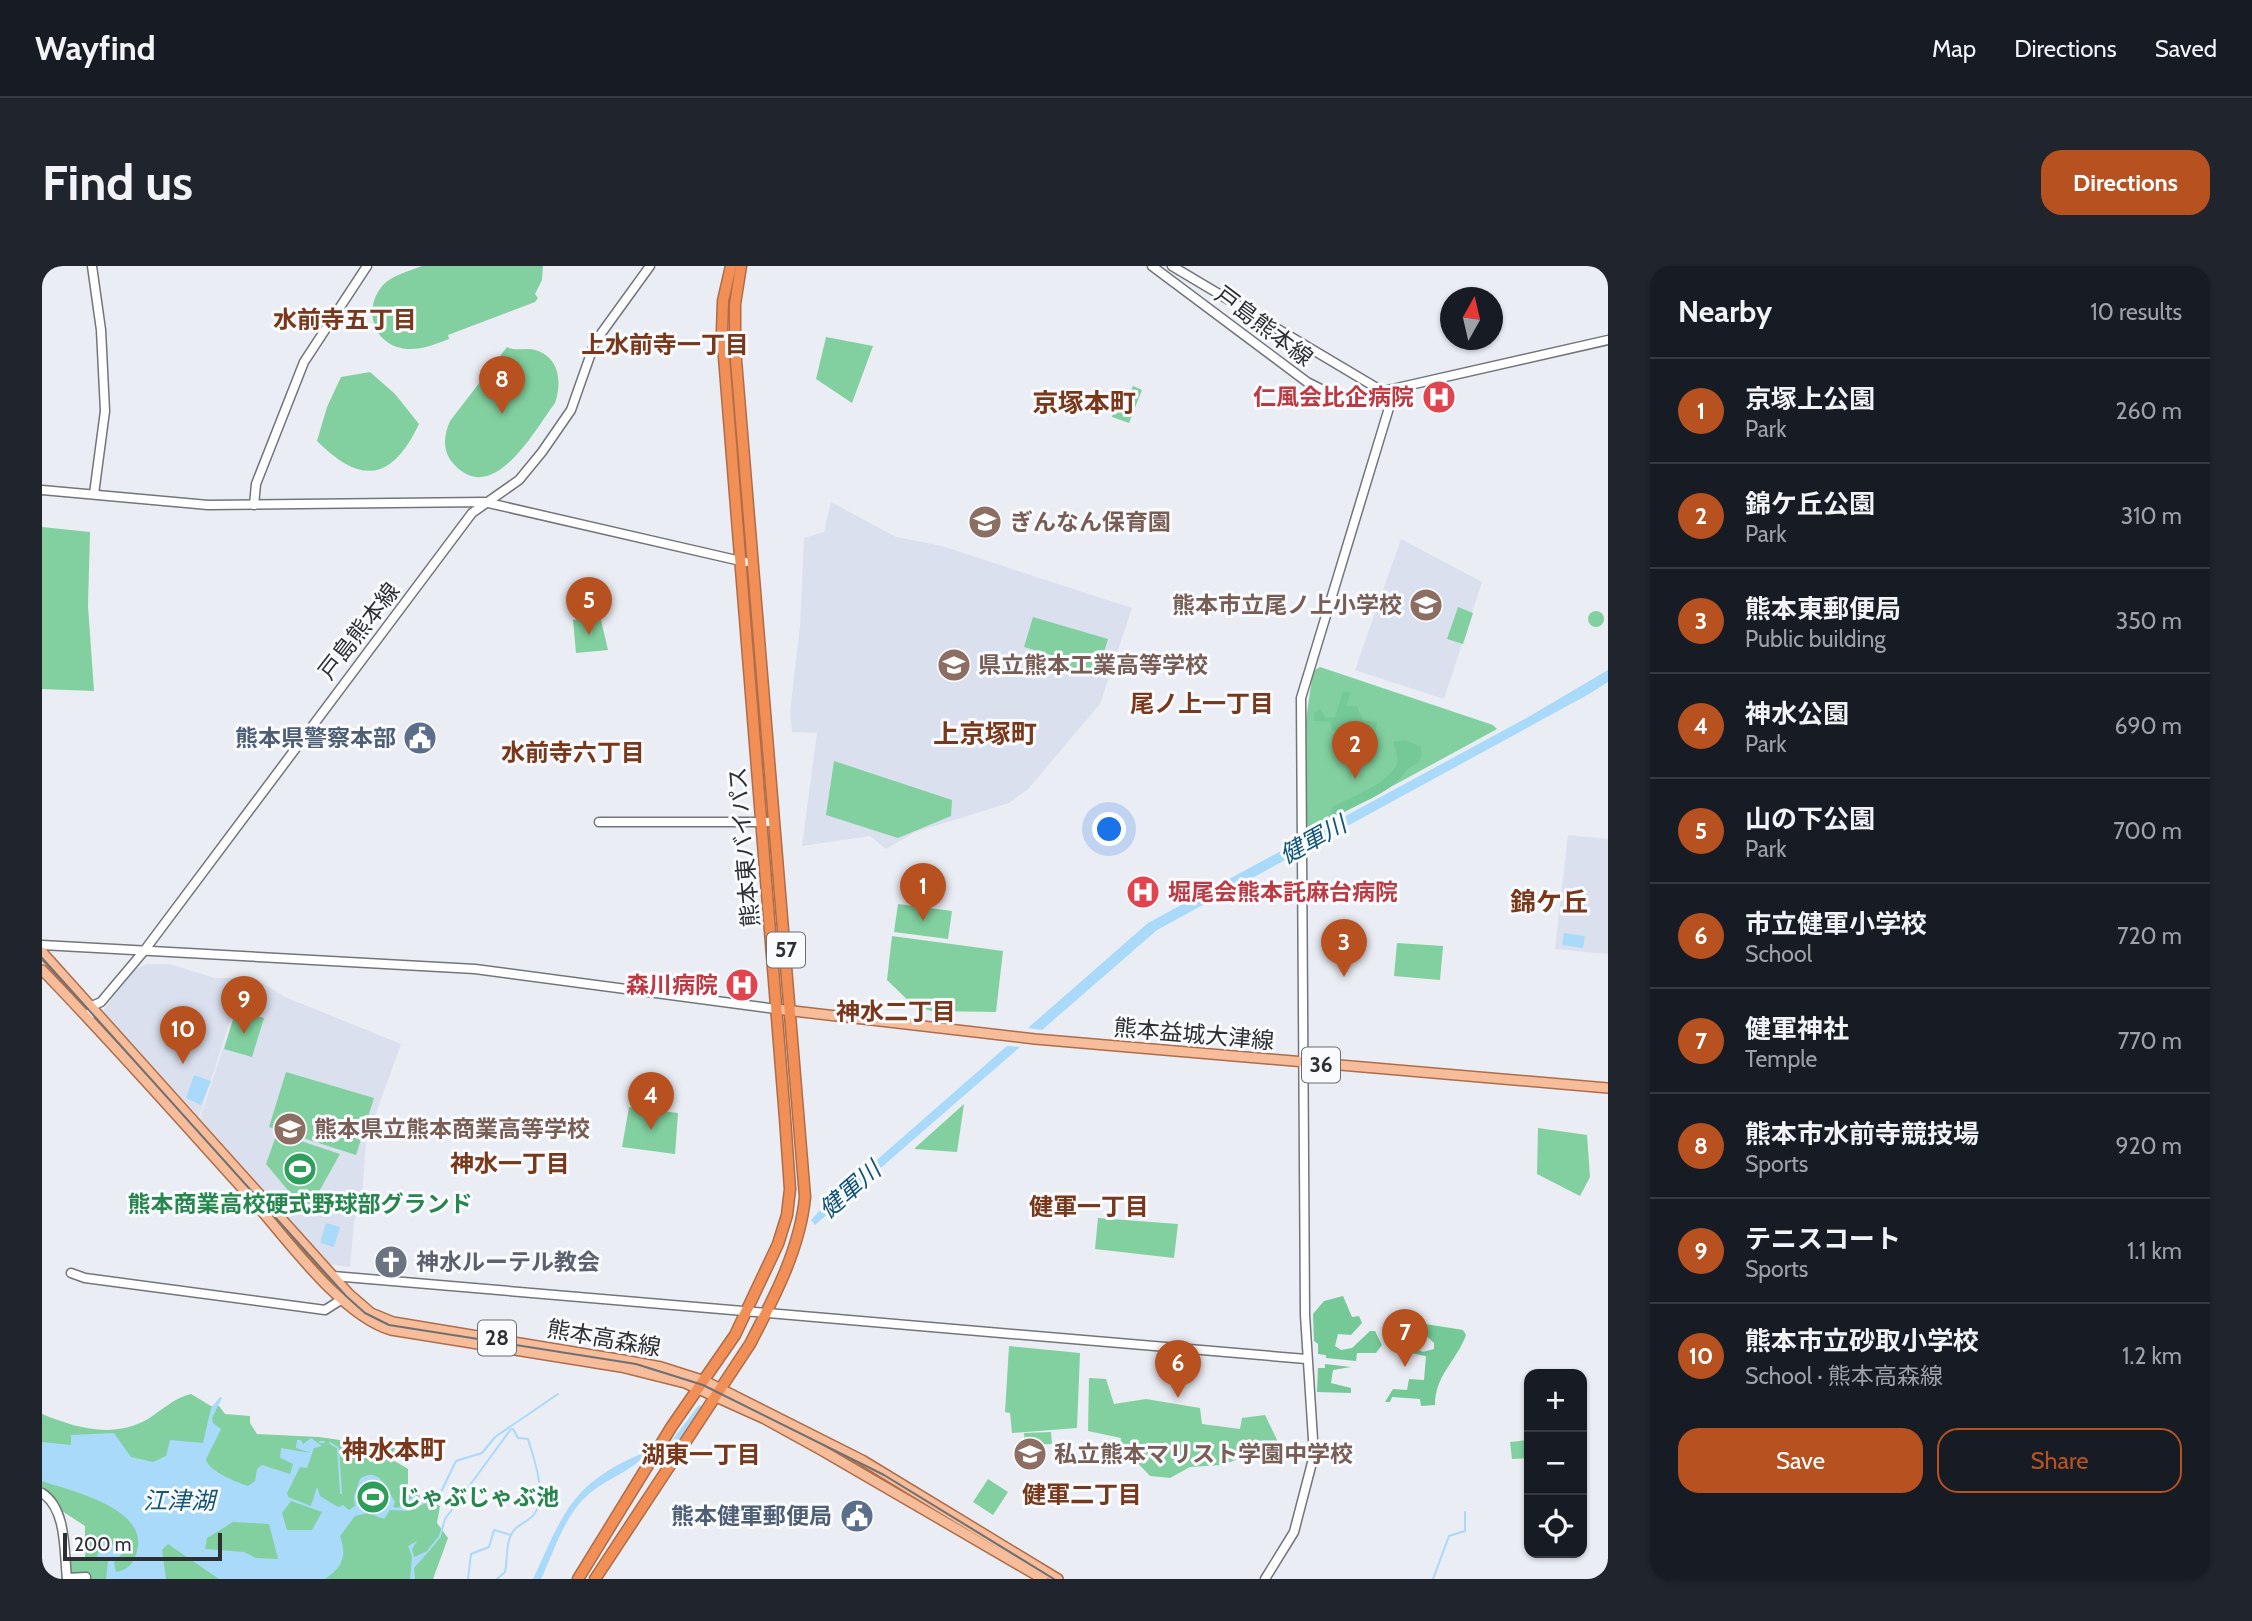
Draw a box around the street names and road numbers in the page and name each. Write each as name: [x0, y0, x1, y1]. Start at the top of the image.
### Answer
street label: 戸島熊本線: [1210, 280, 1318, 372]
street label: 戸島熊本線: [313, 577, 405, 685]
street label: 熊本東バイパス: [723, 766, 765, 928]
road number: 57: [767, 932, 805, 968]
street label: 熊本益城大津線: [1113, 1013, 1275, 1055]
road number: 36: [1302, 1048, 1340, 1082]
street label: 熊本高森線: [545, 1314, 663, 1362]
road number: 28: [478, 1320, 516, 1356]

